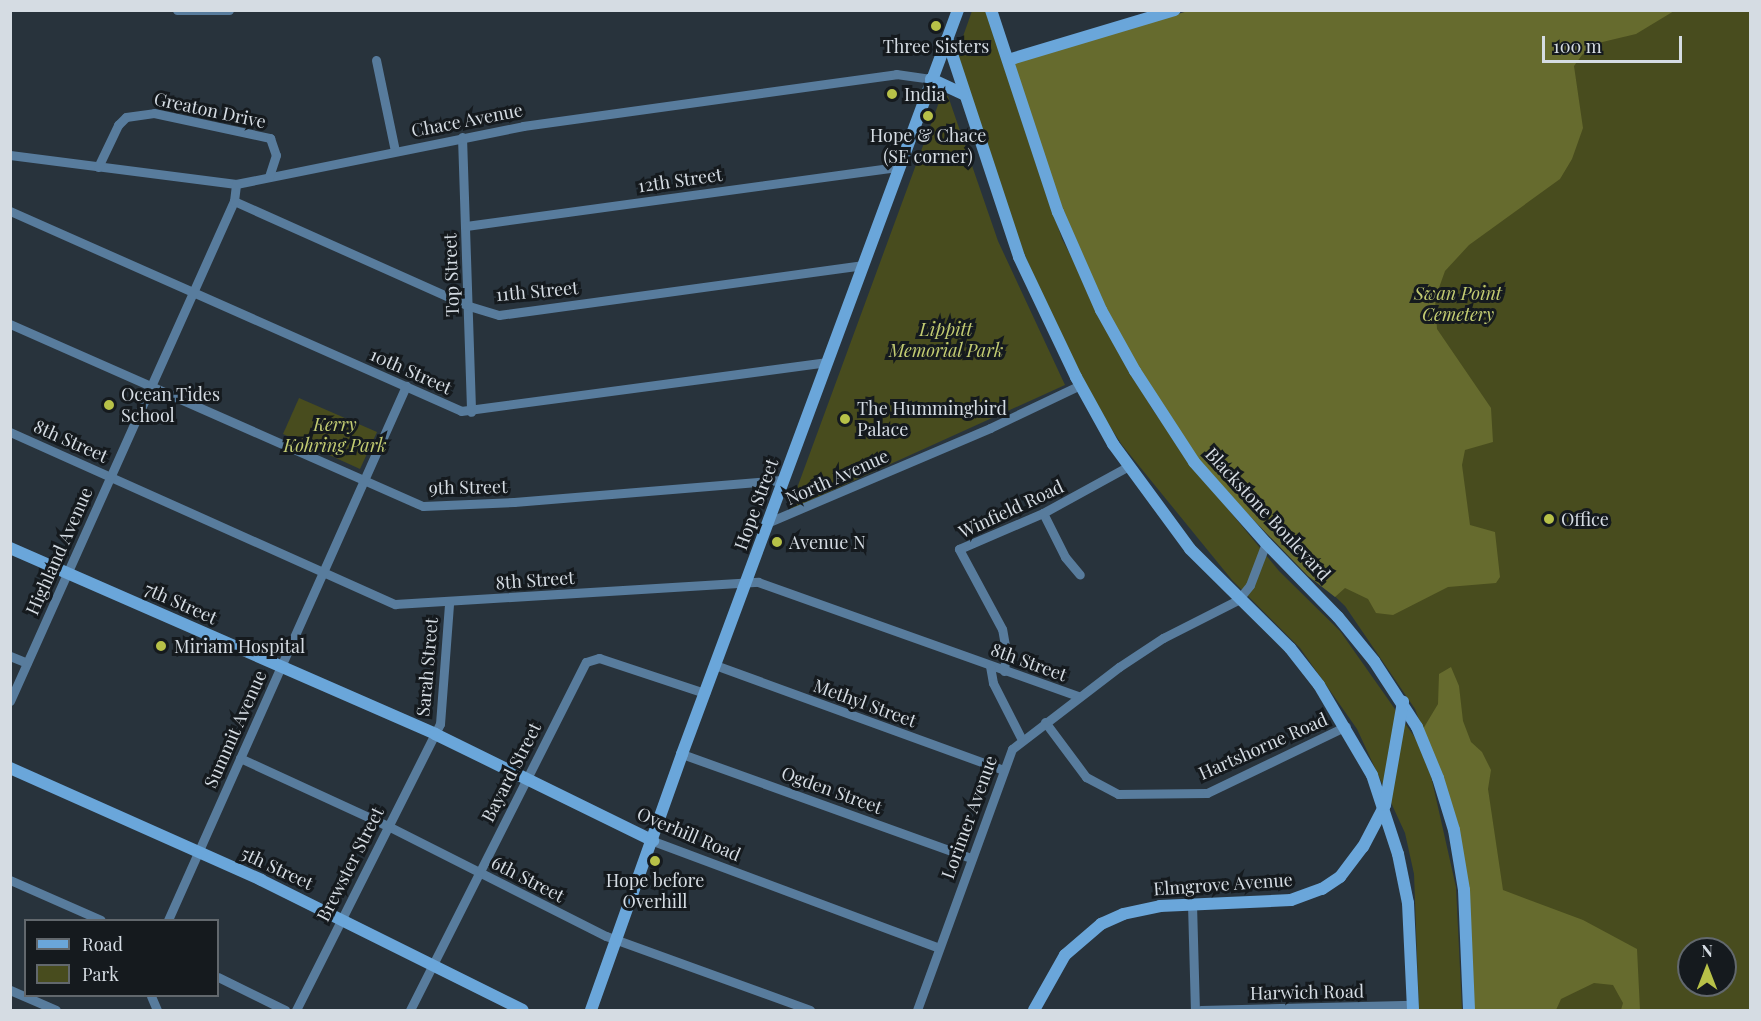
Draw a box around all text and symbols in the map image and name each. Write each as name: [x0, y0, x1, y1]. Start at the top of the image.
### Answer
marker: Three Sisters: [929, 19, 943, 33]
scale bar: [1545, 24, 1684, 62]
text: 100 m: [1553, 34, 1602, 58]
place label: Three Sisters: [883, 35, 989, 57]
place label: India: [904, 83, 946, 105]
marker: India: [885, 87, 899, 101]
street label: Greaton Drive: [152, 88, 268, 132]
street label: Chace Avenue: [409, 99, 525, 141]
marker: Hope & Chace (SE corner): [921, 109, 935, 123]
place label: Hope & Chace (SE corner): [870, 125, 986, 168]
street label: 12th Street: [636, 163, 724, 197]
street label: Top Street: [439, 233, 463, 317]
street label: 11th Street: [495, 277, 579, 305]
park label: Swan Point Cemetery: [1414, 283, 1502, 326]
park label: Lippitt Memorial Park: [888, 319, 1004, 362]
street label: 10th Street: [367, 343, 455, 399]
place label: Ocean Tides School: [121, 384, 220, 426]
marker: Ocean Tides School: [102, 398, 116, 412]
place label: The Hummingbird Palace: [857, 398, 1007, 440]
marker: The Hummingbird Palace: [838, 412, 852, 426]
park label: Kerry Kohring Park: [283, 414, 387, 456]
street label: 8th Street: [30, 415, 112, 467]
street label: Blackstone Boulevard: [1201, 443, 1335, 585]
street label: North Avenue: [782, 445, 892, 509]
street label: Hope Street: [730, 455, 782, 553]
street label: Winfield Road: [955, 475, 1067, 543]
street label: 9th Street: [428, 476, 508, 498]
street label: Highland Avenue: [21, 483, 97, 619]
place label: Office: [1561, 508, 1609, 530]
marker: Office: [1542, 512, 1556, 526]
place label: Avenue N: [789, 531, 866, 553]
marker: Avenue N: [770, 535, 784, 549]
street label: 8th Street: [495, 566, 575, 594]
street label: 7th Street: [141, 577, 221, 629]
street label: Sarah Street: [412, 617, 442, 717]
place label: Miriam Hospital: [174, 635, 305, 657]
marker: Miriam Hospital: [152, 637, 170, 655]
street label: 8th Street: [988, 638, 1070, 686]
street label: Summit Avenue: [199, 666, 271, 792]
street label: Methyl Street: [811, 674, 919, 732]
street label: Hartshorne Road: [1195, 708, 1331, 784]
street label: Bayard Street: [477, 719, 545, 825]
street label: Lorimer Avenue: [936, 752, 1002, 882]
street label: Ogden Street: [779, 762, 885, 818]
street label: Brewster Street: [312, 803, 388, 925]
street label: Overhill Road: [634, 803, 744, 865]
street label: 5th Street: [237, 842, 317, 894]
street label: 6th Street: [488, 851, 568, 907]
marker: Hope before Overhill: [648, 854, 662, 868]
street label: Elmgrove Avenue: [1152, 868, 1294, 900]
place label: Hope before Overhill: [606, 870, 704, 912]
legend: [24, 919, 219, 997]
text: Road: [82, 932, 123, 956]
north arrow: [1677, 937, 1737, 997]
text: N: [1701, 940, 1713, 961]
text: Park: [82, 962, 119, 986]
street label: Harwich Road: [1250, 980, 1364, 1004]

